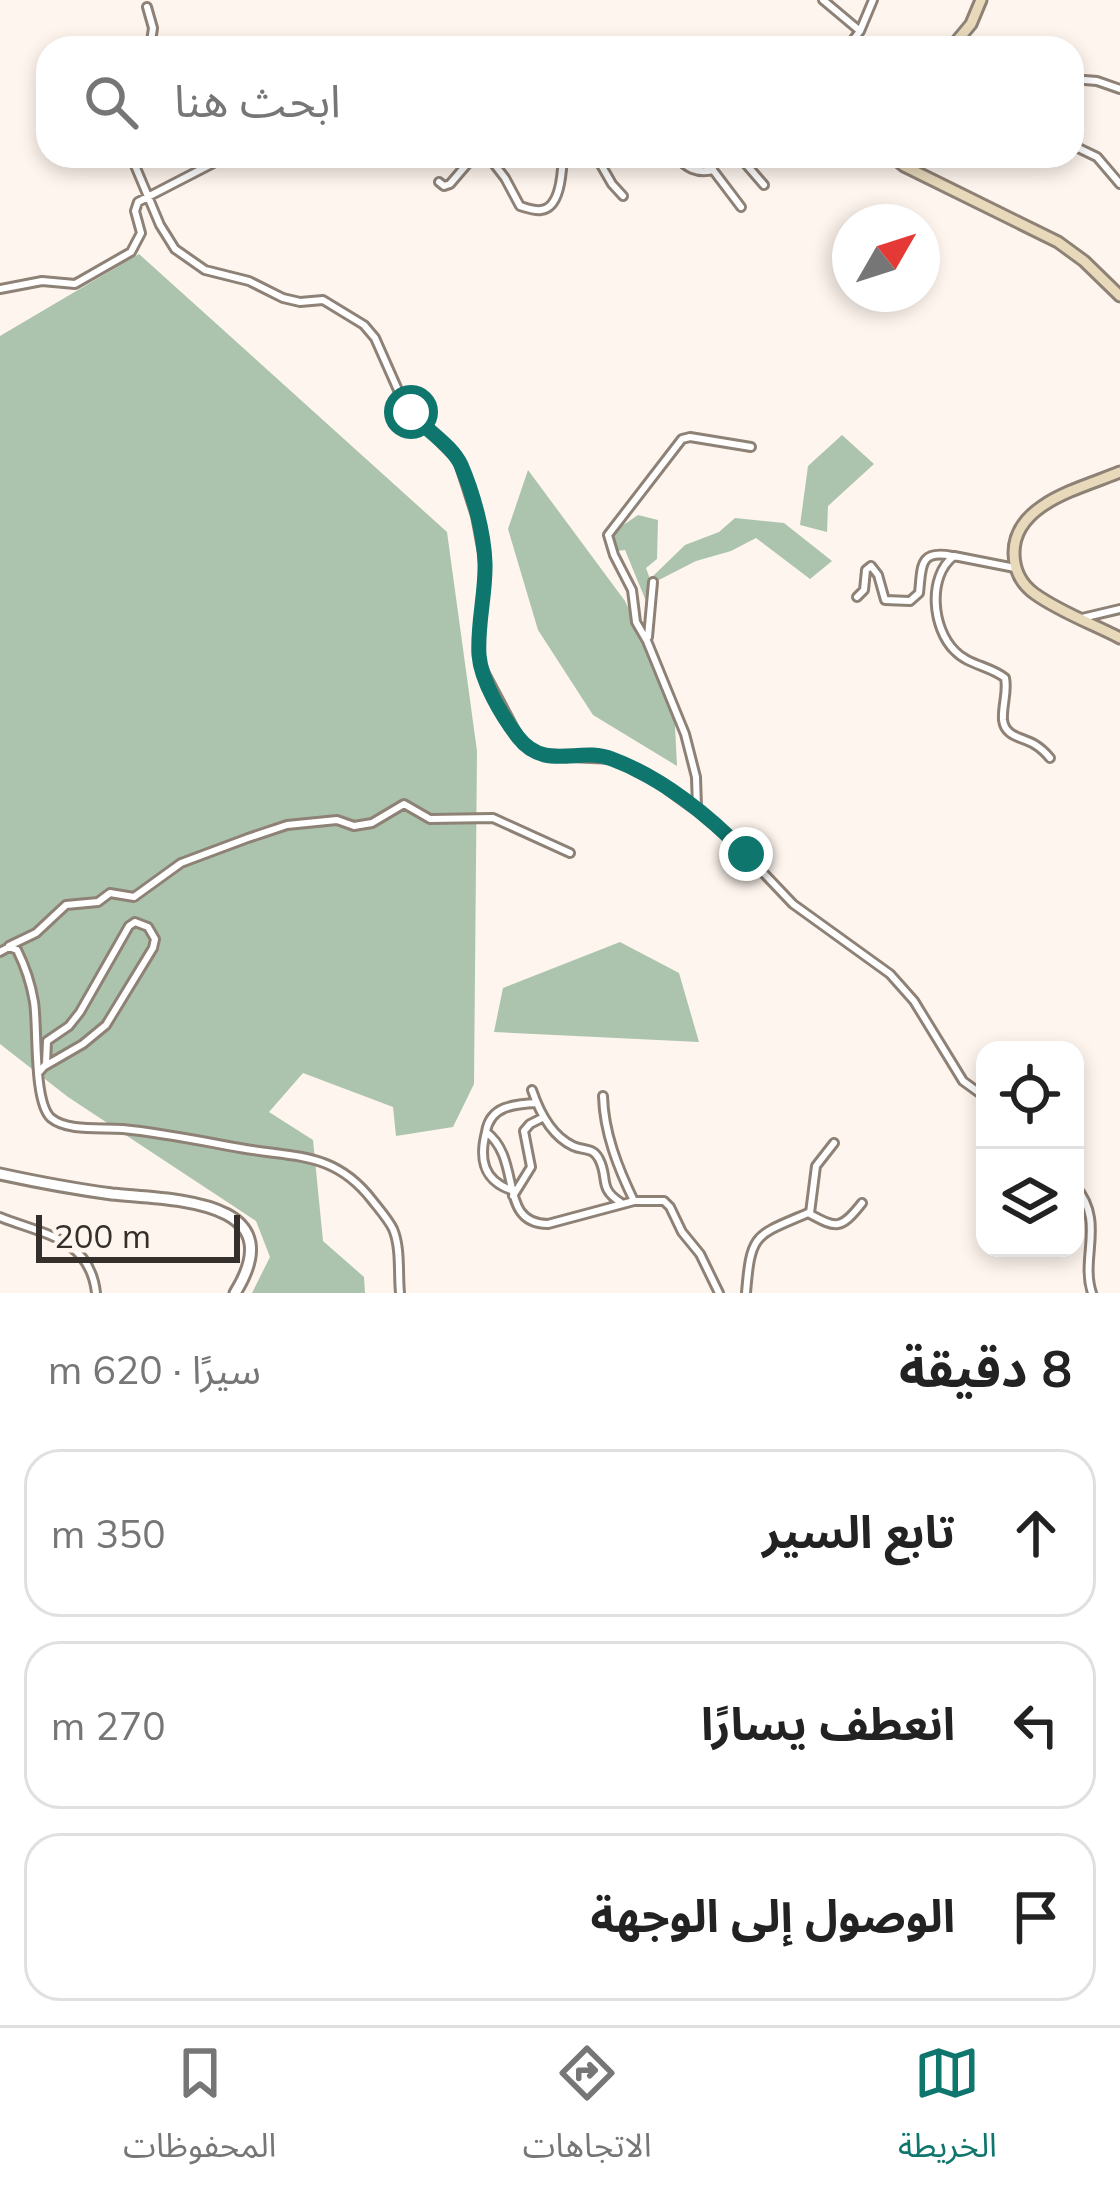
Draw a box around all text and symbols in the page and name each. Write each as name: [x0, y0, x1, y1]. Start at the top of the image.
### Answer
search box: [36, 36, 1084, 168]
icon: search: [78, 69, 144, 135]
text: ابحث هنا: [174, 72, 341, 128]
north arrow: [832, 204, 940, 312]
route start: [384, 385, 438, 439]
route end: [719, 827, 773, 881]
map controls: [976, 1041, 1084, 1257]
button: locate: [976, 1041, 1084, 1149]
button: layers: [976, 1149, 1084, 1257]
scale bar: [36, 1209, 240, 1262]
text: 200 m: [54, 1215, 151, 1256]
text: 8 دقيقة: [899, 1336, 1072, 1400]
text: سيرًا · 620 m: [48, 1345, 261, 1394]
icon: ahead: [1003, 1500, 1069, 1566]
text: تابع السير: [762, 1503, 955, 1559]
text: 350 m: [51, 1509, 166, 1558]
icon: left: [1003, 1692, 1069, 1758]
text: انعطف يسارًا: [701, 1695, 955, 1751]
text: 270 m: [51, 1701, 166, 1750]
icon: arrive: [1003, 1884, 1069, 1950]
text: الوصول إلى الوجهة: [591, 1887, 955, 1943]
tab: المحفوظات: [123, 2040, 276, 2181]
tab: الاتجاهات: [523, 2040, 652, 2181]
tab: الخريطة: [898, 2040, 997, 2181]

